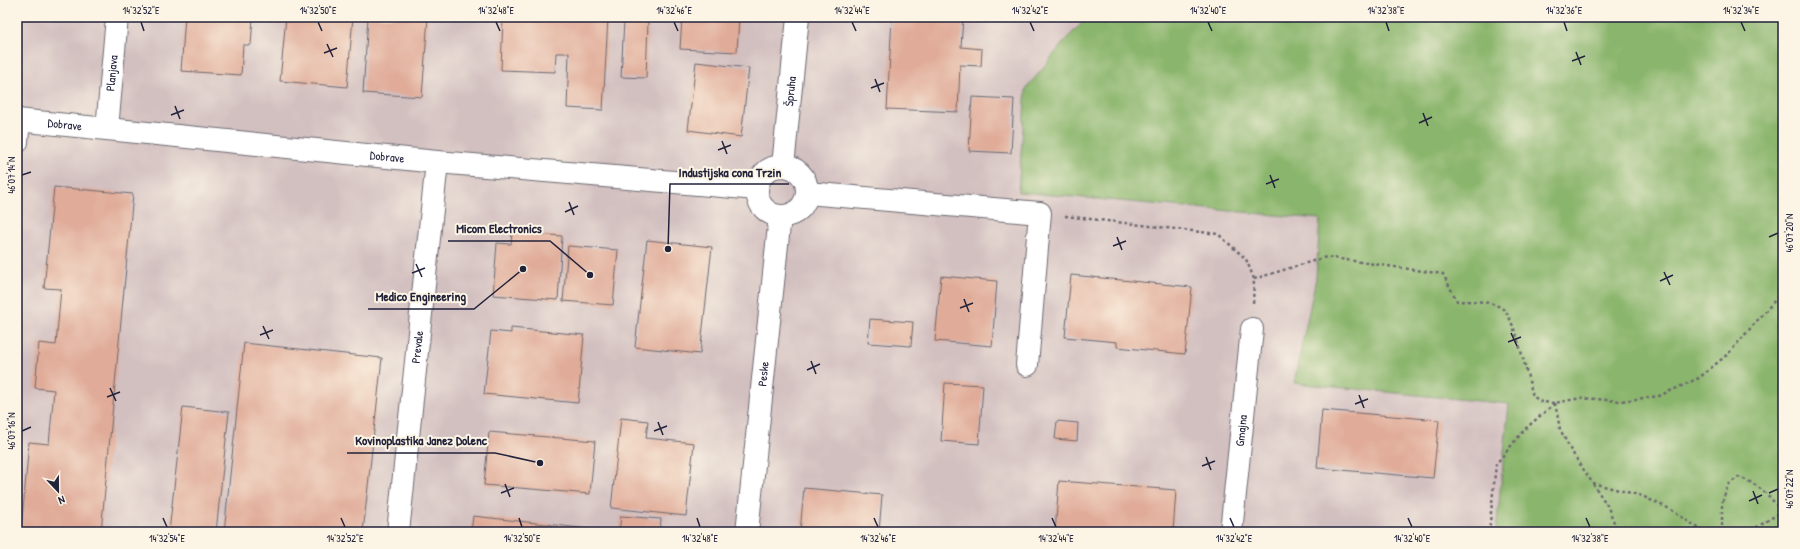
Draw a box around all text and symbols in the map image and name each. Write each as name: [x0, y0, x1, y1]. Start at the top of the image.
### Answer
text: 14°32'52"E: [123, 4, 160, 17]
text: 14°32'50"E: [300, 4, 337, 17]
text: 14°32'48"E: [478, 4, 515, 17]
text: 14°32'46"E: [656, 4, 692, 17]
text: 14°32'44"E: [834, 4, 870, 17]
text: 14°32'42"E: [1012, 4, 1049, 17]
text: 14°32'40"E: [1190, 4, 1227, 17]
text: 14°32'38"E: [1368, 4, 1405, 17]
text: 14°32'36"E: [1546, 4, 1583, 17]
text: 14°32'34"E: [1723, 4, 1760, 17]
street label: Planjava: [101, 54, 122, 92]
street label: Špruha: [780, 75, 800, 107]
street label: Dobrave: [47, 114, 83, 134]
street label: Dobrave: [369, 146, 405, 167]
text: 46°07'14"N: [5, 157, 18, 193]
callout: Industijska cona Trzin: [670, 159, 789, 184]
text: Industijska cona Trzin: [679, 163, 782, 181]
text: 46°07'20"N: [1783, 214, 1796, 252]
callout: Micom Electronics: [448, 216, 550, 241]
text: Micom Electronics: [456, 219, 542, 237]
callout: Medico Engineering: [368, 284, 474, 309]
text: Medico Engineering: [376, 287, 466, 306]
street label: Prevale: [407, 330, 427, 364]
street label: Peske: [753, 360, 773, 387]
text: 46°07'16"N: [5, 412, 18, 450]
street label: Gmajna: [1231, 414, 1251, 447]
callout: Kovinoplastika Janez Dolenc: [347, 428, 495, 453]
text: Kovinoplastika Janez Dolenc: [355, 431, 488, 450]
text: 46°07'22"N: [1783, 470, 1796, 508]
north arrow: [38, 471, 78, 511]
text: N: [56, 493, 67, 508]
text: 14°32'54"E: [149, 532, 186, 545]
text: 14°32'52"E: [327, 532, 364, 545]
text: 14°32'50"E: [504, 532, 541, 545]
text: 14°32'48"E: [682, 532, 719, 545]
text: 14°32'46"E: [860, 532, 896, 545]
text: 14°32'44"E: [1038, 532, 1074, 545]
text: 14°32'42"E: [1216, 532, 1253, 545]
text: 14°32'40"E: [1394, 532, 1431, 545]
text: 14°32'38"E: [1572, 532, 1609, 545]

